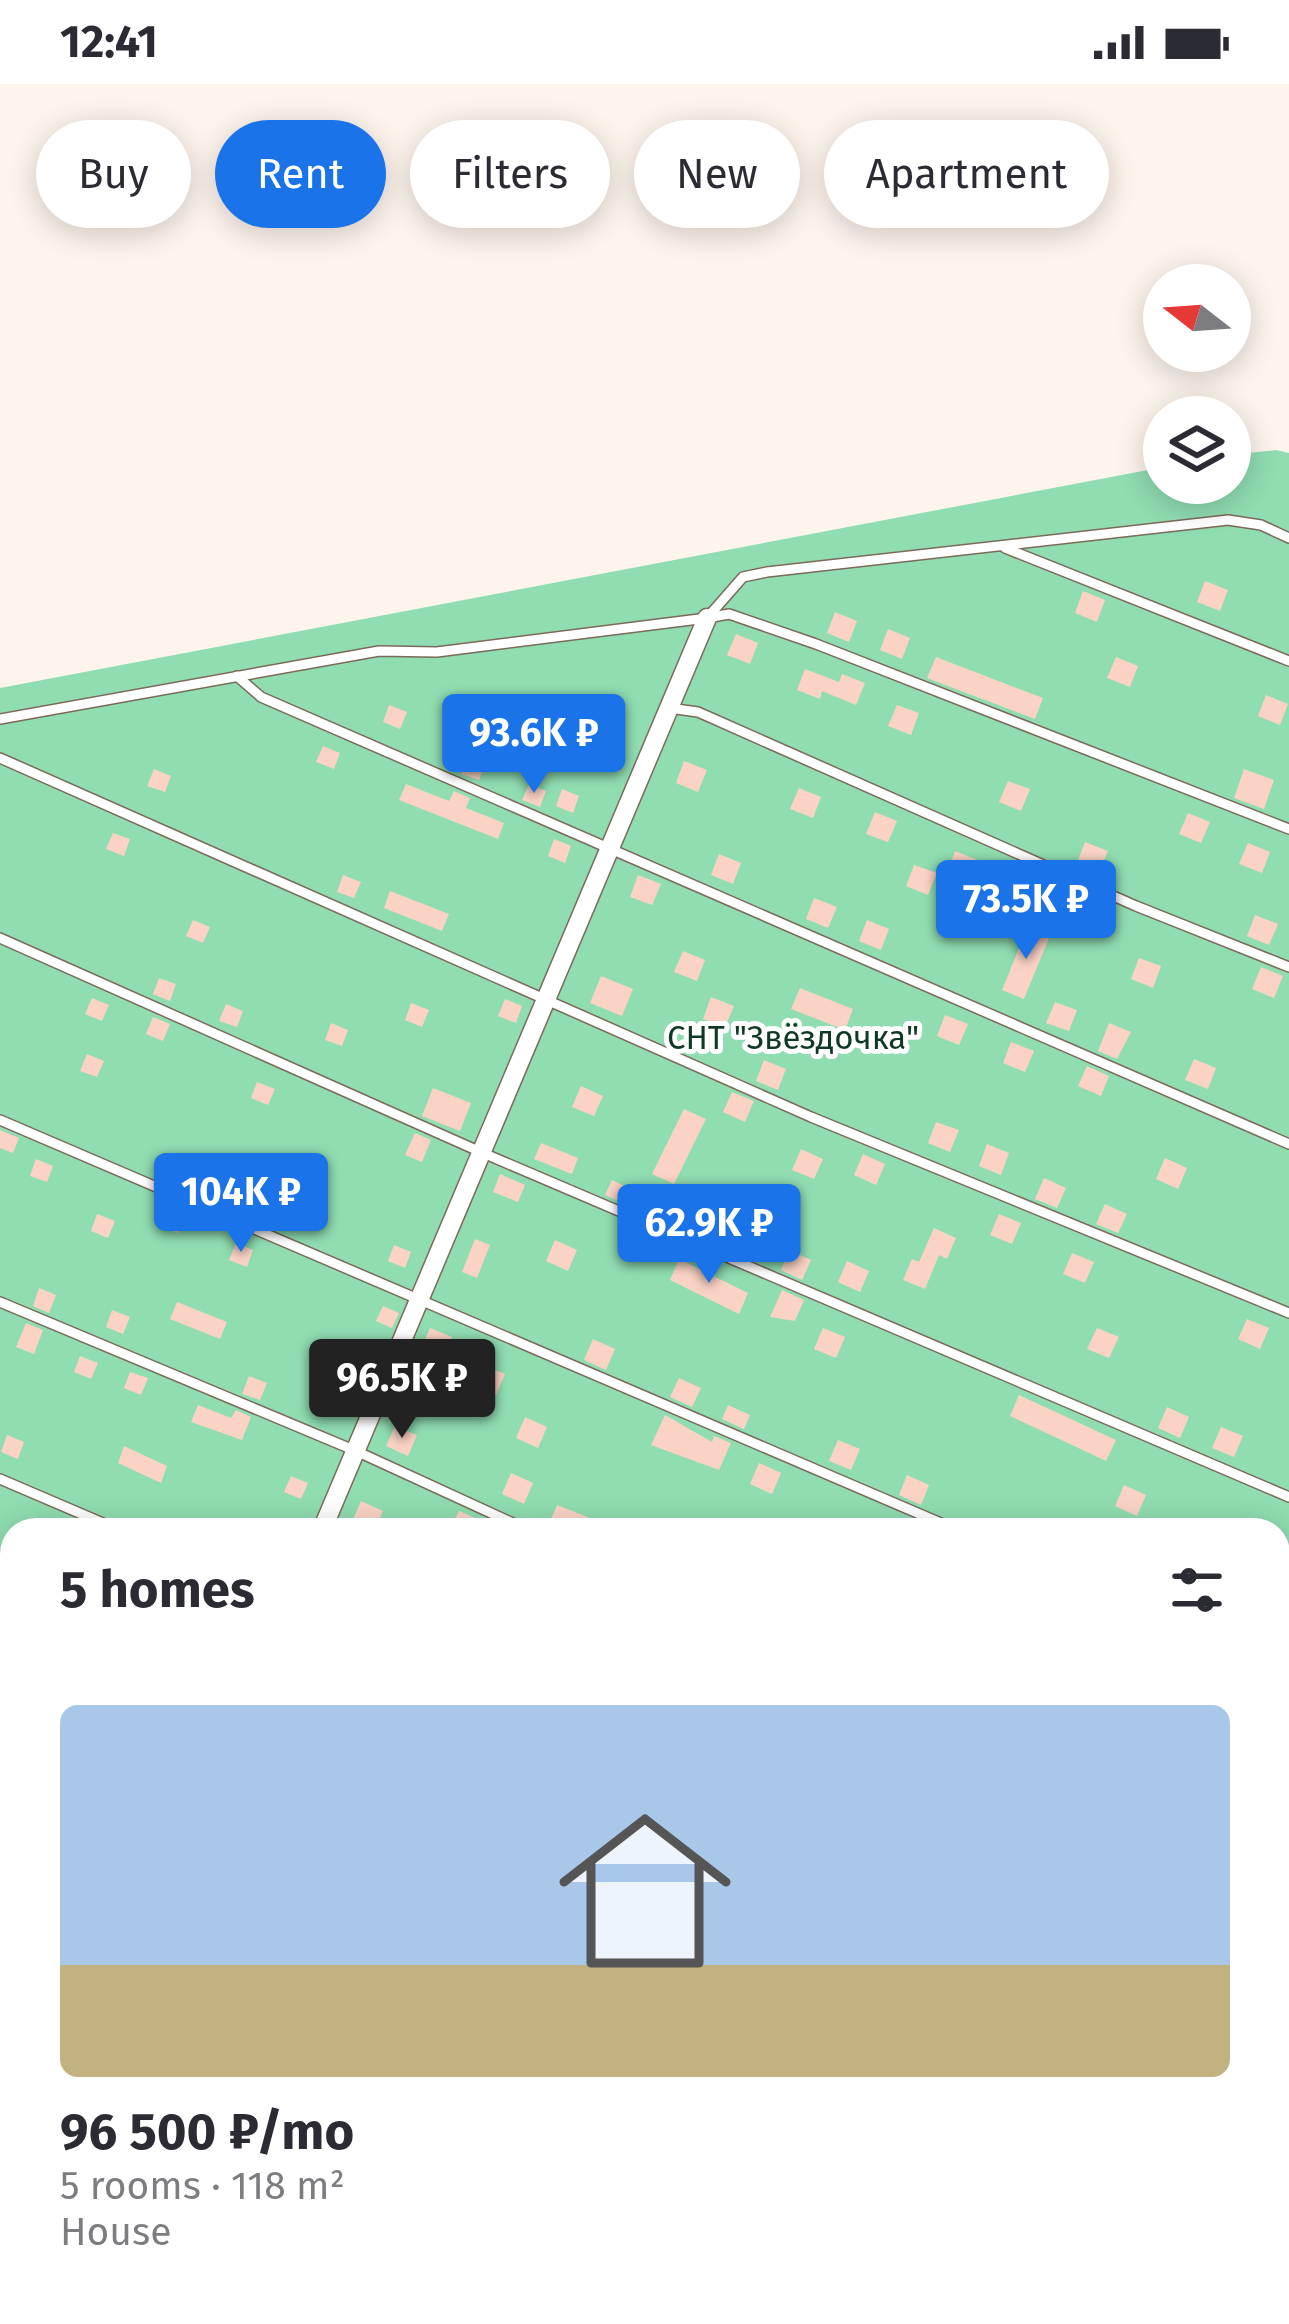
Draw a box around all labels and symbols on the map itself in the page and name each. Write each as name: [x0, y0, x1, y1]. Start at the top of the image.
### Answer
north arrow: [1143, 264, 1251, 372]
pin: 93.6K ₽: [423, 694, 645, 796]
pin: 73.5K ₽: [915, 860, 1137, 962]
park label: СНТ "Звёздочка": [667, 1018, 919, 1058]
pin: 104K ₽: [143, 1153, 339, 1255]
pin: 62.9K ₽: [598, 1184, 820, 1286]
pin: 96.5K ₽: [291, 1339, 513, 1441]

